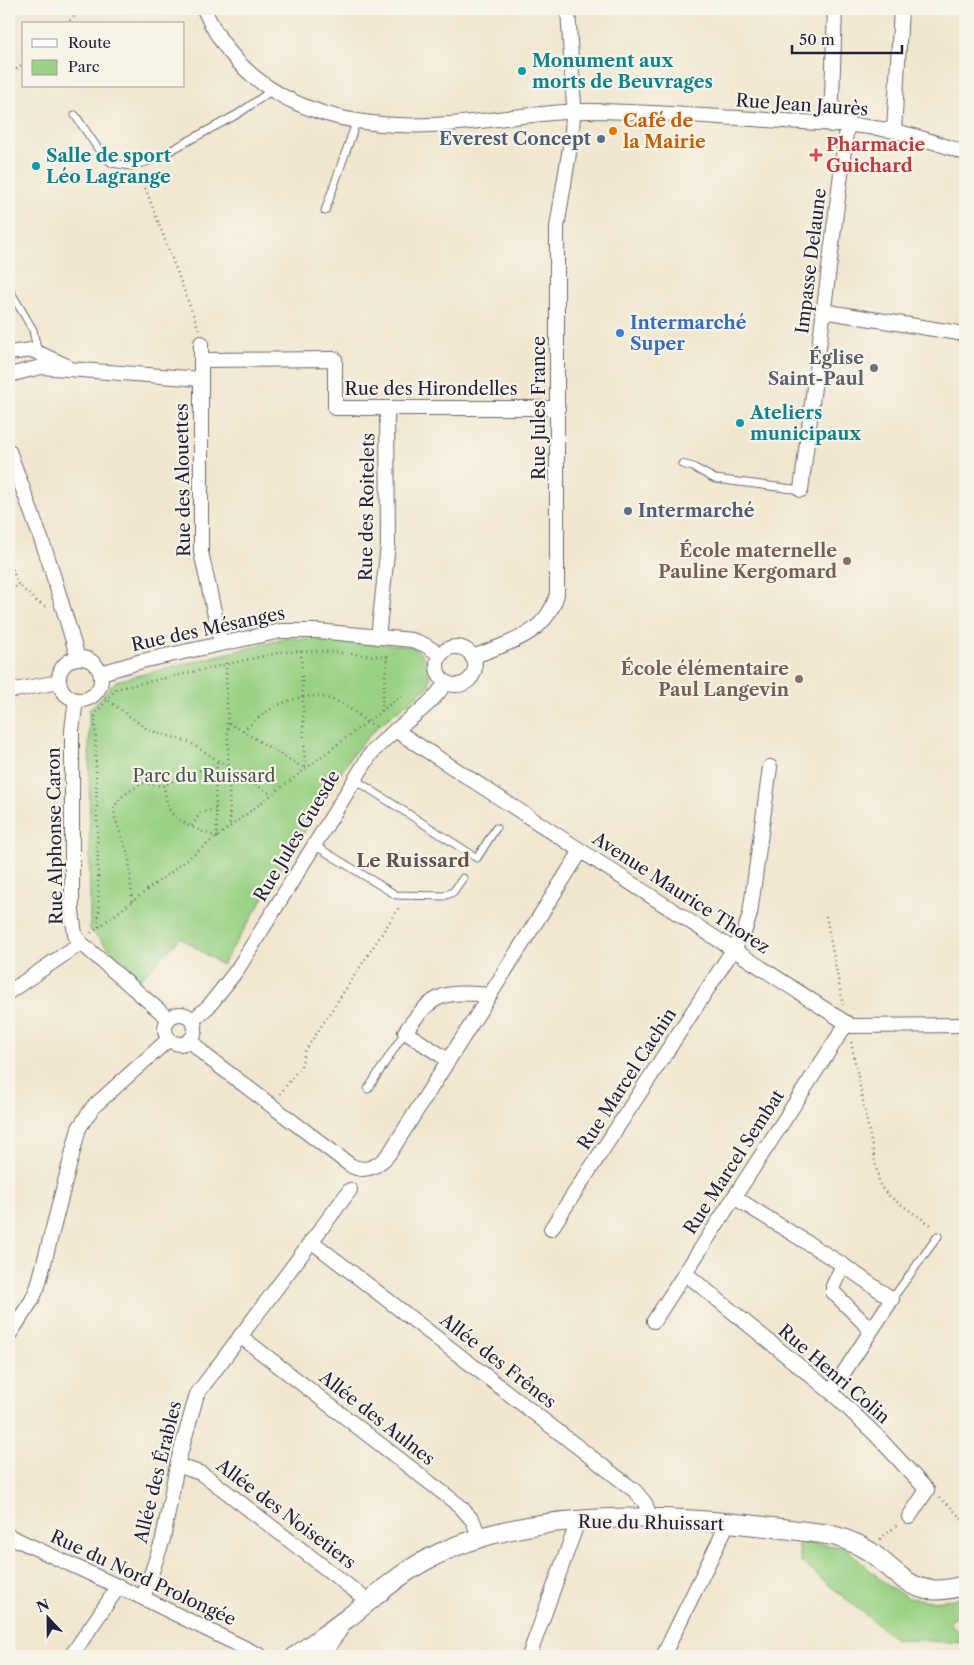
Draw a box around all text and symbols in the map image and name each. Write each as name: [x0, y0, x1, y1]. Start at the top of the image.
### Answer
legend: [22, 22, 185, 88]
scale bar: [792, 22, 902, 54]
text: 50 m: [799, 30, 835, 49]
text: Route: [68, 33, 111, 52]
place label: Monument aux morts de Beuvrages: [532, 50, 713, 93]
text: Parc: [68, 57, 100, 76]
marker: Monument aux morts de Beuvrages: [516, 65, 528, 77]
street label: Rue Jean Jaurès: [735, 89, 869, 121]
place label: Café de la Mairie: [623, 110, 706, 153]
marker: Café de la Mairie: [607, 125, 619, 137]
place label: Everest Concept: [439, 128, 592, 150]
marker: Everest Concept: [595, 133, 607, 145]
place label: Pharmacie Guichard: [826, 134, 926, 177]
place label: Salle de sport Léo Lagrange: [46, 145, 172, 188]
marker: Pharmacie Guichard: [810, 149, 822, 161]
marker: Salle de sport Léo Lagrange: [30, 160, 42, 172]
street label: Impasse Delaune: [791, 187, 831, 335]
place label: Intermarché Super: [630, 312, 747, 355]
marker: Intermarché Super: [614, 327, 626, 339]
street label: Rue Jules France: [528, 336, 550, 480]
place label: Église Saint-Paul: [768, 346, 864, 390]
marker: Église Saint-Paul: [868, 362, 880, 374]
street label: Rue des Hirondelles: [344, 378, 518, 400]
place label: Ateliers municipaux: [749, 402, 861, 445]
street label: Rue des Alouettes: [171, 403, 195, 557]
marker: Ateliers municipaux: [734, 417, 746, 429]
street label: Rue des Roitelets: [355, 433, 379, 581]
place label: Intermarché: [638, 500, 755, 522]
marker: Intermarché: [622, 505, 634, 517]
place label: École maternelle Pauline Kergomard: [658, 539, 837, 583]
marker: École maternelle Pauline Kergomard: [841, 555, 853, 567]
street label: Rue des Mésanges: [129, 602, 287, 656]
place label: École élémentaire Paul Langevin: [621, 657, 790, 701]
marker: École élémentaire Paul Langevin: [793, 673, 805, 685]
street label: Rue Alphonse Caron: [42, 747, 68, 925]
park label: Parc du Ruissard: [133, 765, 275, 787]
street label: Rue Jules Guesde: [249, 766, 345, 906]
street label: Avenue Maurice Thorez: [587, 827, 774, 959]
district label: Le Ruissard: [356, 849, 470, 872]
street label: Rue Marcel Cachin: [573, 1004, 681, 1154]
street label: Rue Marcel Sembat: [679, 1085, 789, 1238]
street label: Allée des Frênes: [435, 1308, 560, 1413]
street label: Rue Henri Colin: [774, 1320, 894, 1428]
street label: Allée des Aulnes: [314, 1365, 439, 1470]
street label: Allée des Érables: [128, 1398, 186, 1547]
street label: Allée des Noisetiers: [211, 1454, 360, 1574]
street label: Rue du Rhuissart: [578, 1511, 725, 1535]
street label: Rue du Nord Prolongée: [47, 1525, 239, 1631]
north arrow: [22, 1592, 72, 1642]
text: N: [34, 1595, 52, 1617]

